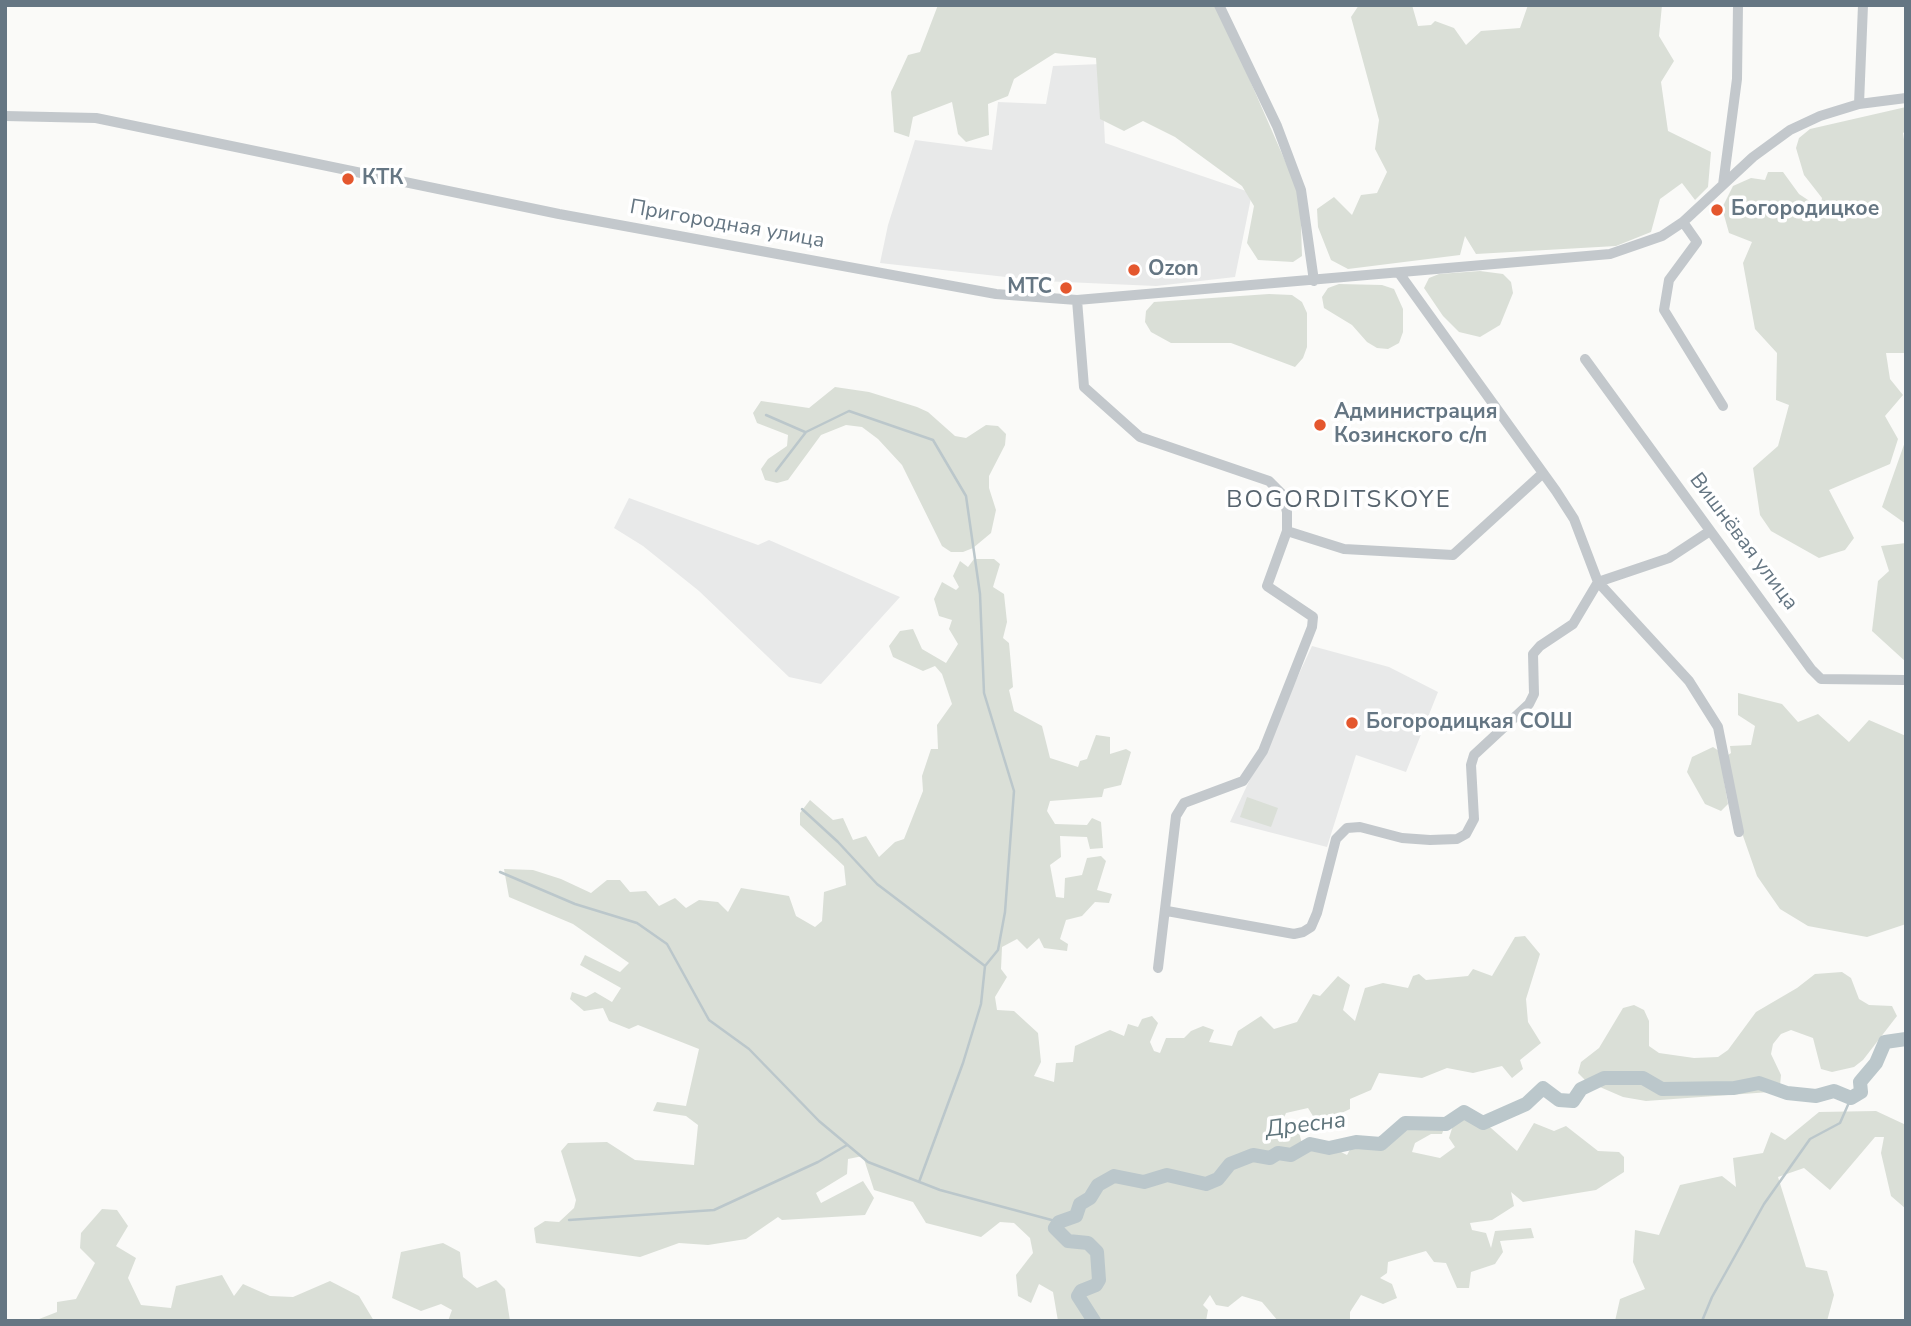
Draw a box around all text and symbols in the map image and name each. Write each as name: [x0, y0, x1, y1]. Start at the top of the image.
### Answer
place label: КТК: [362, 166, 403, 192]
marker: КТК: [340, 171, 356, 187]
street label: Пригородная улица: [628, 195, 826, 255]
place label: Богородицкое: [1731, 197, 1879, 223]
marker: Богородицкое: [1709, 202, 1725, 218]
place label: Ozon: [1148, 257, 1199, 283]
marker: Ozon: [1126, 262, 1142, 278]
place label: МТС: [1007, 275, 1052, 301]
marker: МТС: [1058, 280, 1074, 296]
place label: Администрация Козинского с/п: [1334, 400, 1497, 450]
marker: Администрация Козинского с/п: [1312, 417, 1328, 433]
street label: Вишнёвая улица: [1683, 469, 1803, 615]
district label: BOGORDITSKOYE: [1228, 487, 1450, 515]
place label: Богородицкая СОШ: [1366, 710, 1572, 736]
marker: Богородицкая СОШ: [1344, 715, 1360, 731]
water label: Дресна: [1264, 1107, 1348, 1145]

